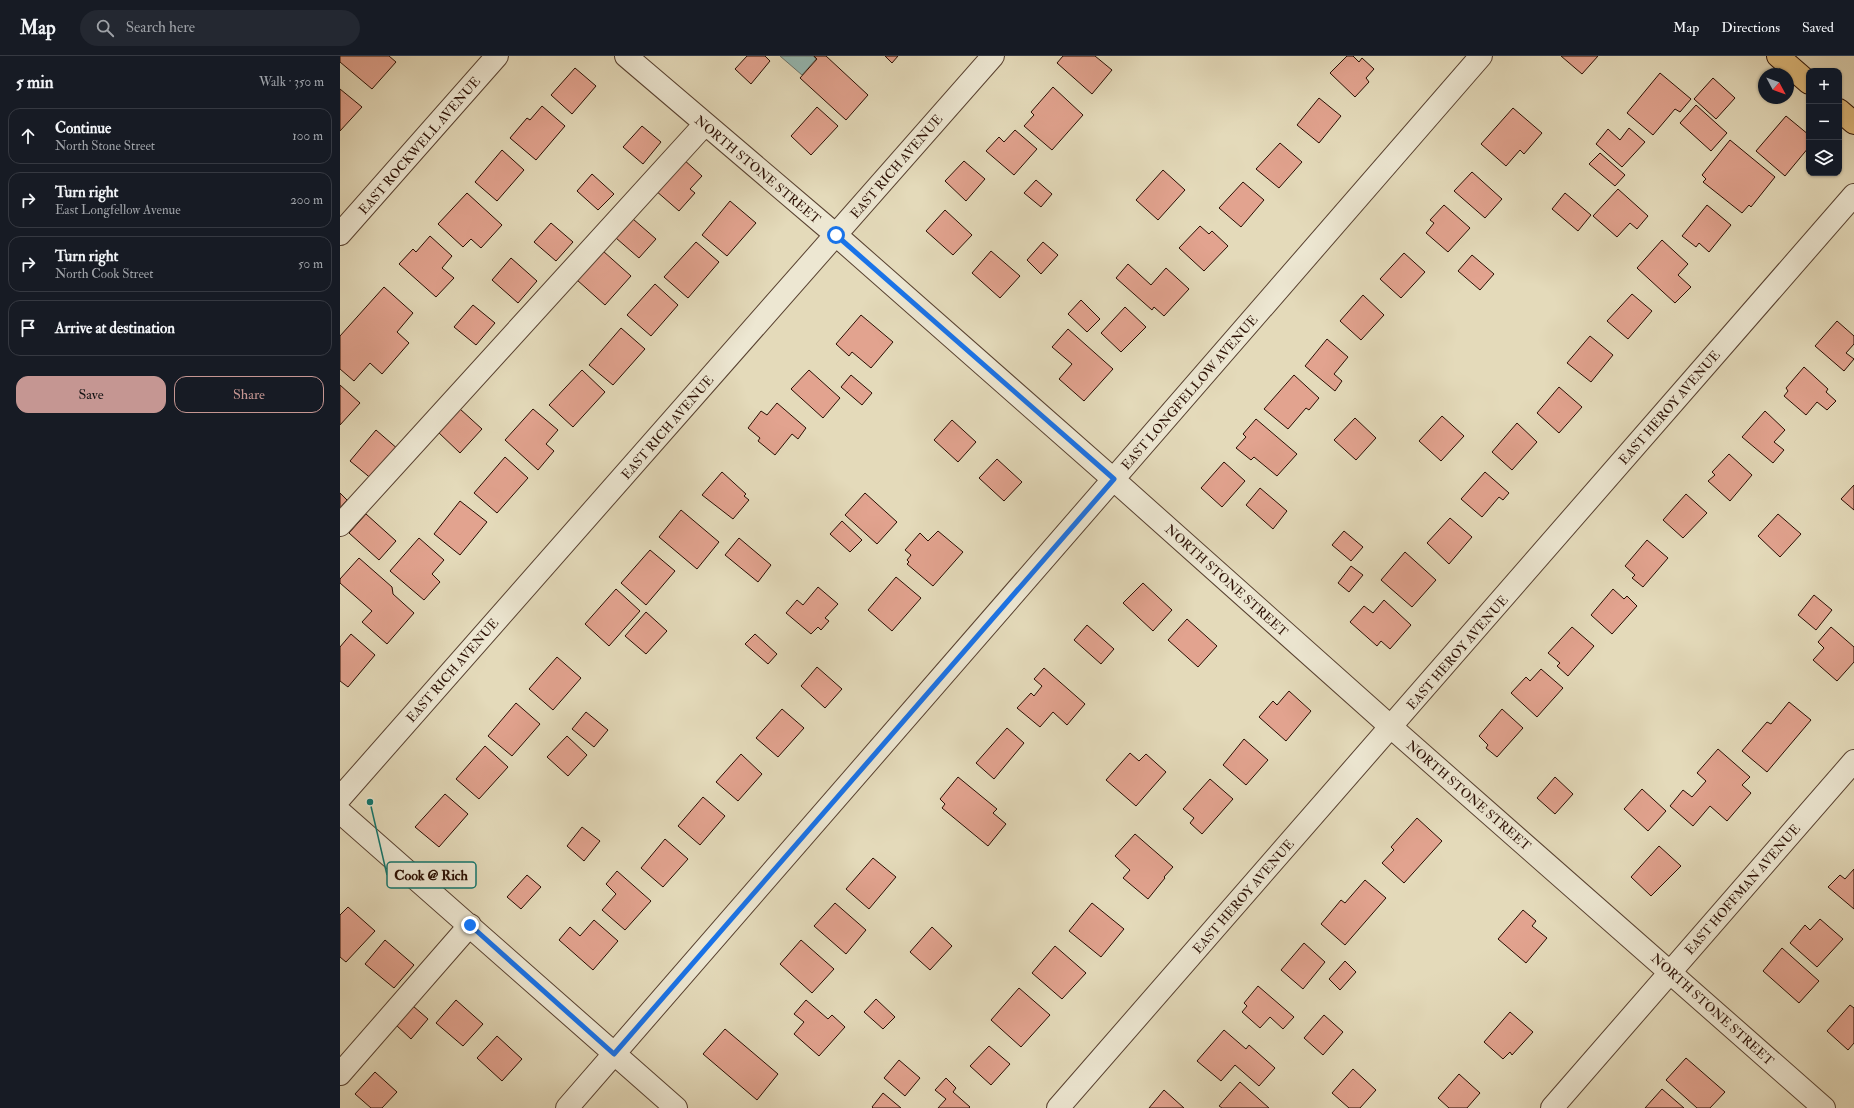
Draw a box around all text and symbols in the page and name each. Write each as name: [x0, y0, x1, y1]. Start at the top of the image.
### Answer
search box: [80, 10, 360, 46]
text: Map: [20, 16, 56, 40]
icon: search: [94, 17, 116, 39]
text: Search here: [126, 18, 195, 37]
text: Map: [1673, 19, 1699, 36]
text: Directions: [1721, 19, 1780, 36]
text: Saved: [1802, 19, 1834, 36]
north arrow: [1758, 68, 1794, 104]
map controls: [1806, 68, 1842, 176]
button: +: [1806, 68, 1842, 104]
text: 5 min: [16, 72, 54, 93]
street label: EAST ROCKWELL AVENUE: [356, 73, 484, 218]
text: Walk · 350 m: [259, 74, 324, 90]
button: −: [1806, 104, 1842, 140]
street label: EAST RICH AVENUE: [847, 111, 946, 222]
street label: NORTH STONE STREET: [691, 112, 824, 227]
text: Continue: [55, 119, 111, 138]
icon: ahead: [17, 125, 39, 147]
text: 100 m: [292, 128, 323, 144]
text: North Stone Street: [55, 138, 155, 154]
button: layers: [1806, 140, 1842, 176]
text: Turn right: [55, 183, 118, 202]
icon: right: [17, 189, 39, 211]
text: 200 m: [290, 192, 323, 208]
text: East Longfellow Avenue: [55, 202, 181, 218]
route start: [827, 226, 845, 244]
text: Turn right: [55, 247, 118, 266]
icon: right: [17, 253, 39, 275]
text: 50 m: [298, 256, 323, 272]
text: North Cook Street: [55, 266, 154, 282]
street label: EAST LONGFELLOW AVENUE: [1118, 312, 1261, 473]
icon: arrive: [17, 317, 39, 339]
text: Arrive at destination: [55, 319, 175, 338]
street label: EAST HEROY AVENUE: [1616, 347, 1724, 468]
street label: EAST RICH AVENUE: [618, 372, 717, 483]
button: Save: [16, 376, 166, 413]
button: Share: [174, 376, 324, 413]
street label: NORTH STONE STREET: [1162, 521, 1291, 640]
street label: EAST HEROY AVENUE: [1404, 592, 1512, 713]
street label: EAST RICH AVENUE: [403, 615, 502, 726]
street label: NORTH STONE STREET: [1403, 737, 1534, 854]
street label: EAST HOFFMAN AVENUE: [1682, 821, 1804, 958]
street label: EAST HEROY AVENUE: [1190, 836, 1298, 957]
callout: Cook @ Rich: [387, 862, 476, 888]
text: Cook @ Rich: [394, 867, 468, 884]
route end: [461, 916, 479, 934]
street label: NORTH STONE STREET: [1648, 950, 1777, 1069]

